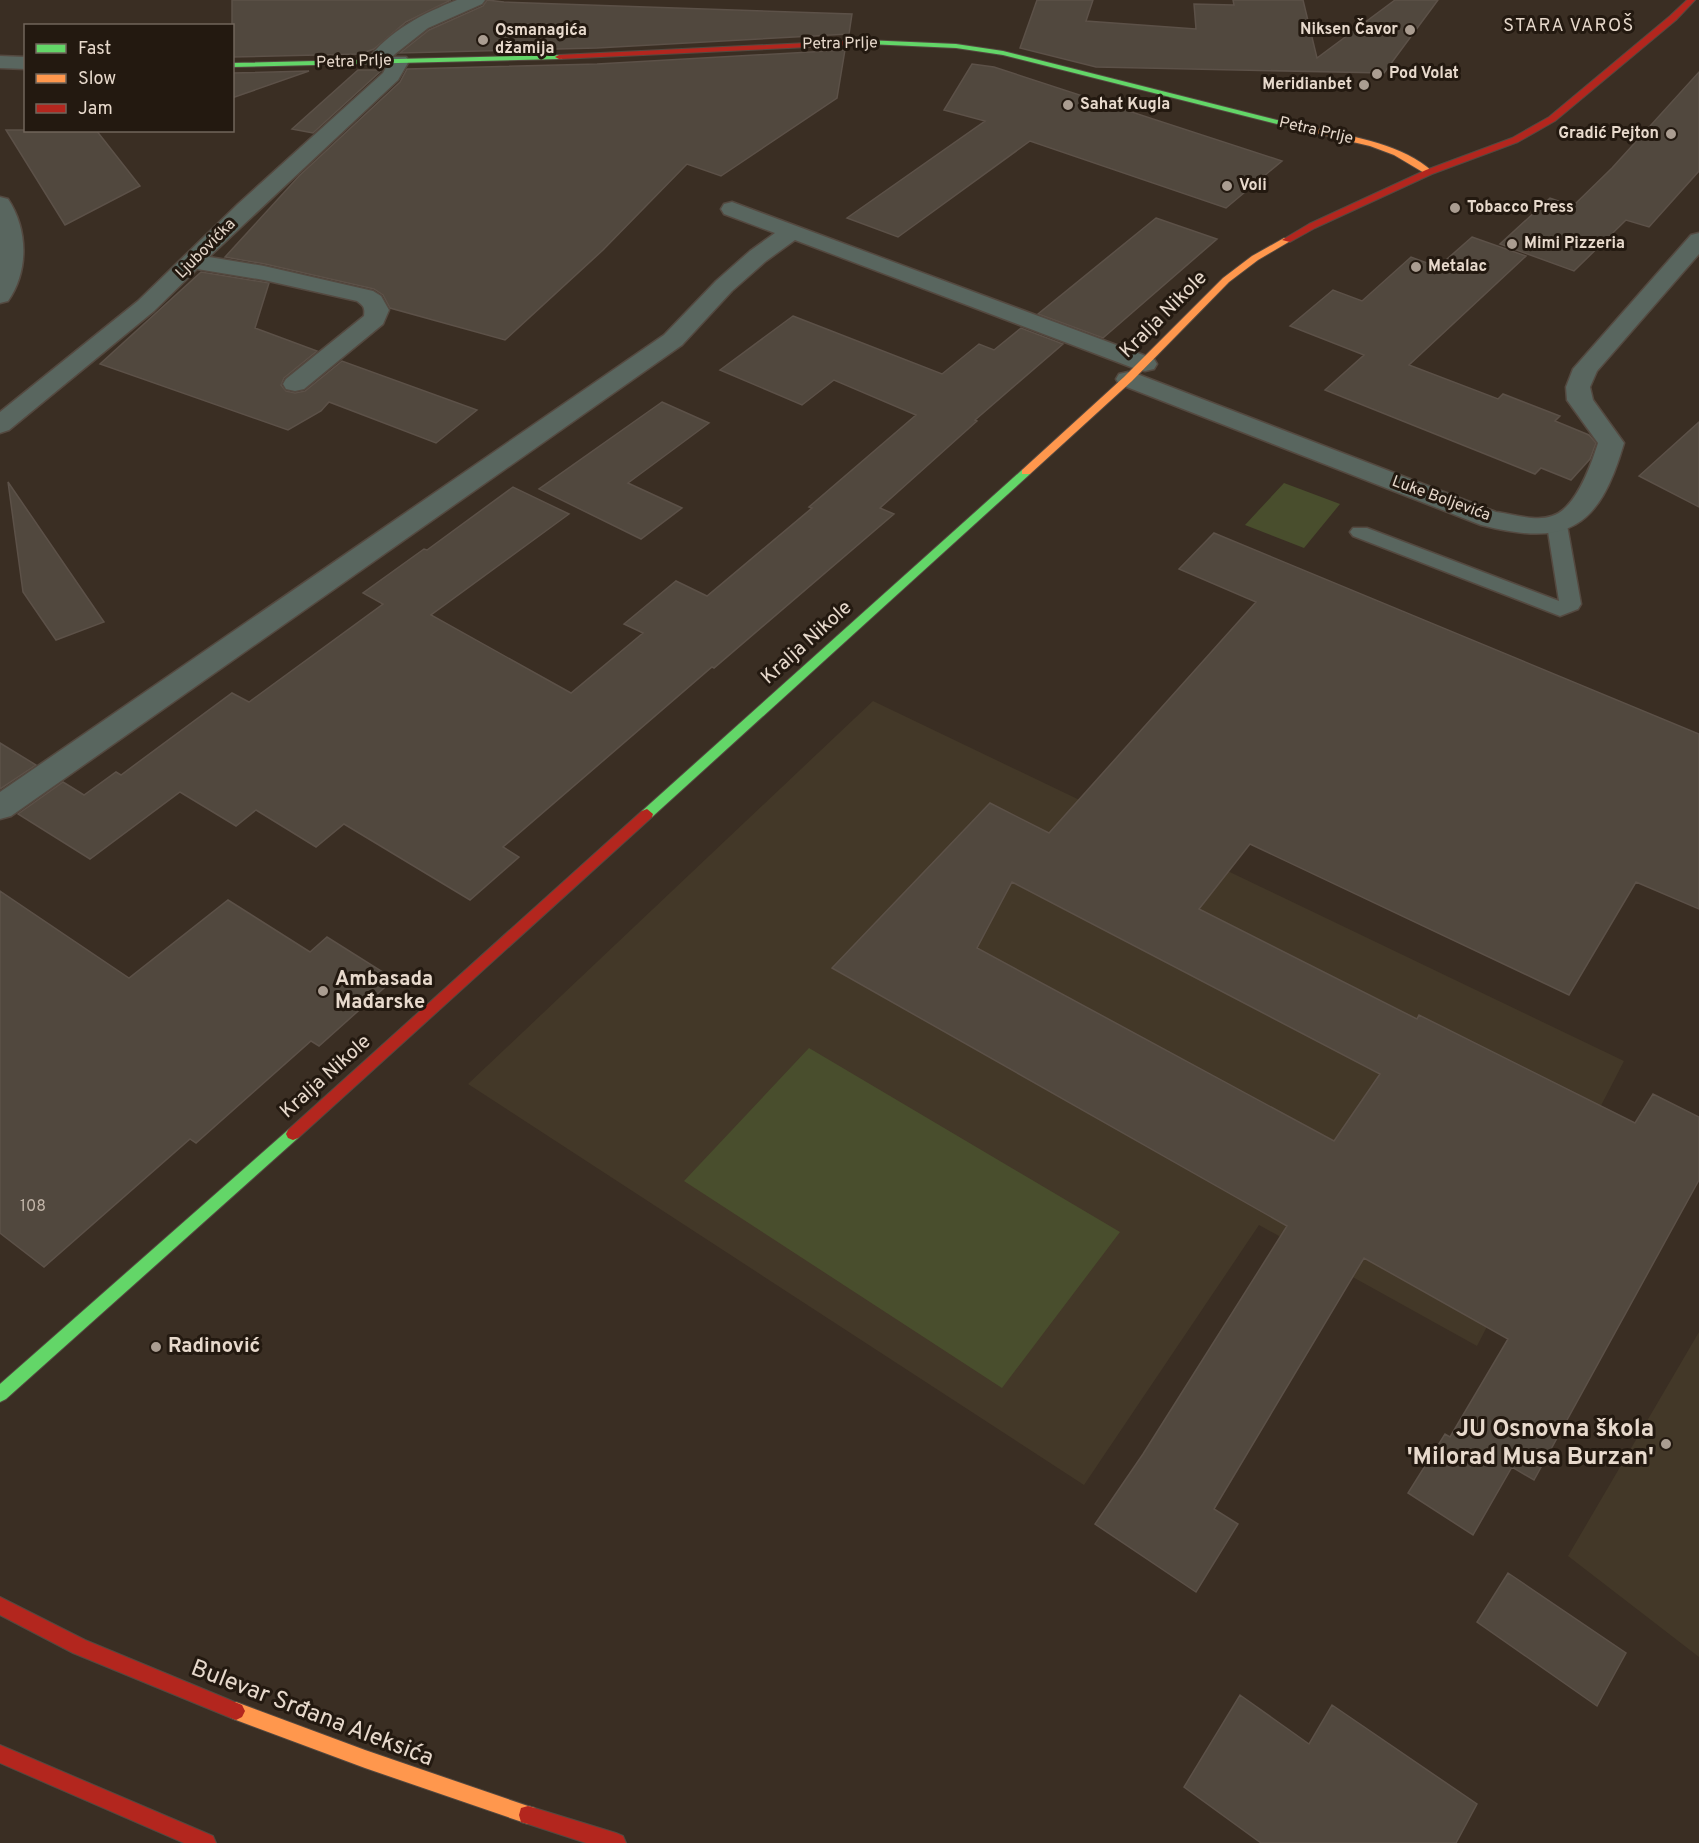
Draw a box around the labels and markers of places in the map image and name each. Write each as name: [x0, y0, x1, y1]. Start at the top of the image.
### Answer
place label: Niksen Čavor: [1300, 18, 1398, 40]
place label: Osmanagića džamija: [495, 21, 587, 59]
marker: Niksen Čavor: [1403, 23, 1417, 37]
marker: Osmanagića džamija: [476, 33, 490, 47]
place label: Pod Volat: [1389, 64, 1459, 84]
marker: Pod Volat: [1370, 67, 1384, 81]
place label: Meridianbet: [1262, 75, 1352, 95]
marker: Meridianbet: [1357, 78, 1371, 92]
place label: Sahat Kugla: [1080, 95, 1170, 115]
marker: Sahat Kugla: [1061, 98, 1075, 112]
place label: Gradić Pejton: [1558, 124, 1659, 144]
marker: Gradić Pejton: [1664, 127, 1678, 141]
place label: Voli: [1239, 176, 1267, 196]
marker: Voli: [1220, 179, 1234, 193]
place label: Tobacco Press: [1467, 198, 1574, 218]
marker: Tobacco Press: [1448, 201, 1462, 215]
place label: Mimi Pizzeria: [1524, 234, 1625, 254]
marker: Mimi Pizzeria: [1505, 237, 1519, 251]
place label: Metalac: [1428, 257, 1487, 277]
marker: Metalac: [1409, 260, 1423, 274]
place label: Ambasada Mađarske: [335, 967, 433, 1016]
marker: Ambasada Mađarske: [316, 984, 330, 998]
place label: Radinović: [168, 1334, 260, 1360]
marker: Radinović: [149, 1340, 163, 1354]
place label: JU Osnovna škola 'Milorad Musa Burzan': [1407, 1415, 1654, 1473]
marker: JU Osnovna škola 'Milorad Musa Burzan': [1659, 1437, 1673, 1451]

